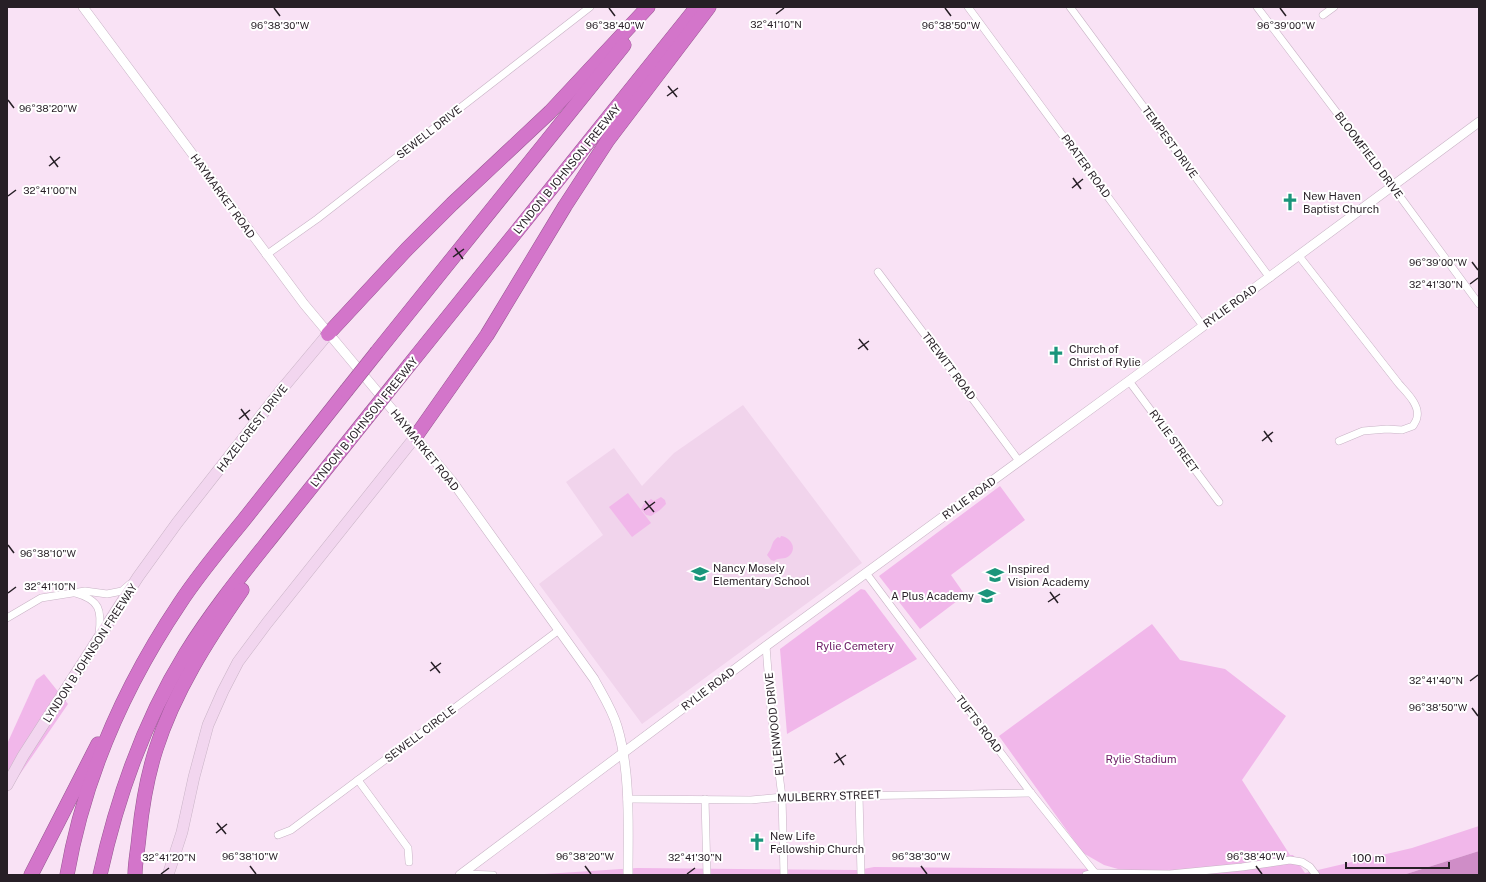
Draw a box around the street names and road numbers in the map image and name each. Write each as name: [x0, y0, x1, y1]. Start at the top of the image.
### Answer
street label: LYNDON B JOHNSON FREEWAY: [511, 102, 623, 236]
street label: SEWELL DRIVE: [394, 103, 464, 161]
street label: TEMPEST DRIVE: [1140, 104, 1200, 180]
street label: BLOOMFIELD DRIVE: [1333, 109, 1406, 201]
street label: PRATER ROAD: [1059, 132, 1113, 200]
street label: HAYMARKET ROAD: [188, 152, 258, 241]
street label: RYLIE ROAD: [1201, 282, 1259, 329]
street label: TREWITT ROAD: [920, 330, 978, 402]
street label: LYNDON B JOHNSON FREEWAY: [308, 355, 420, 489]
street label: HAZELCREST DRIVE: [214, 382, 290, 474]
street label: HAYMARKET ROAD: [388, 407, 462, 493]
street label: RYLIE STREET: [1147, 407, 1201, 475]
street label: RYLIE ROAD: [940, 474, 998, 521]
street label: LYNDON B JOHNSON FREEWAY: [41, 581, 140, 725]
street label: RYLIE ROAD: [679, 665, 737, 713]
street label: ELLENWOOD DRIVE: [763, 672, 785, 776]
street label: TUFTS ROAD: [954, 693, 1005, 755]
street label: SEWELL CIRCLE: [382, 703, 458, 765]
street label: MULBERRY STREET: [777, 788, 881, 804]

